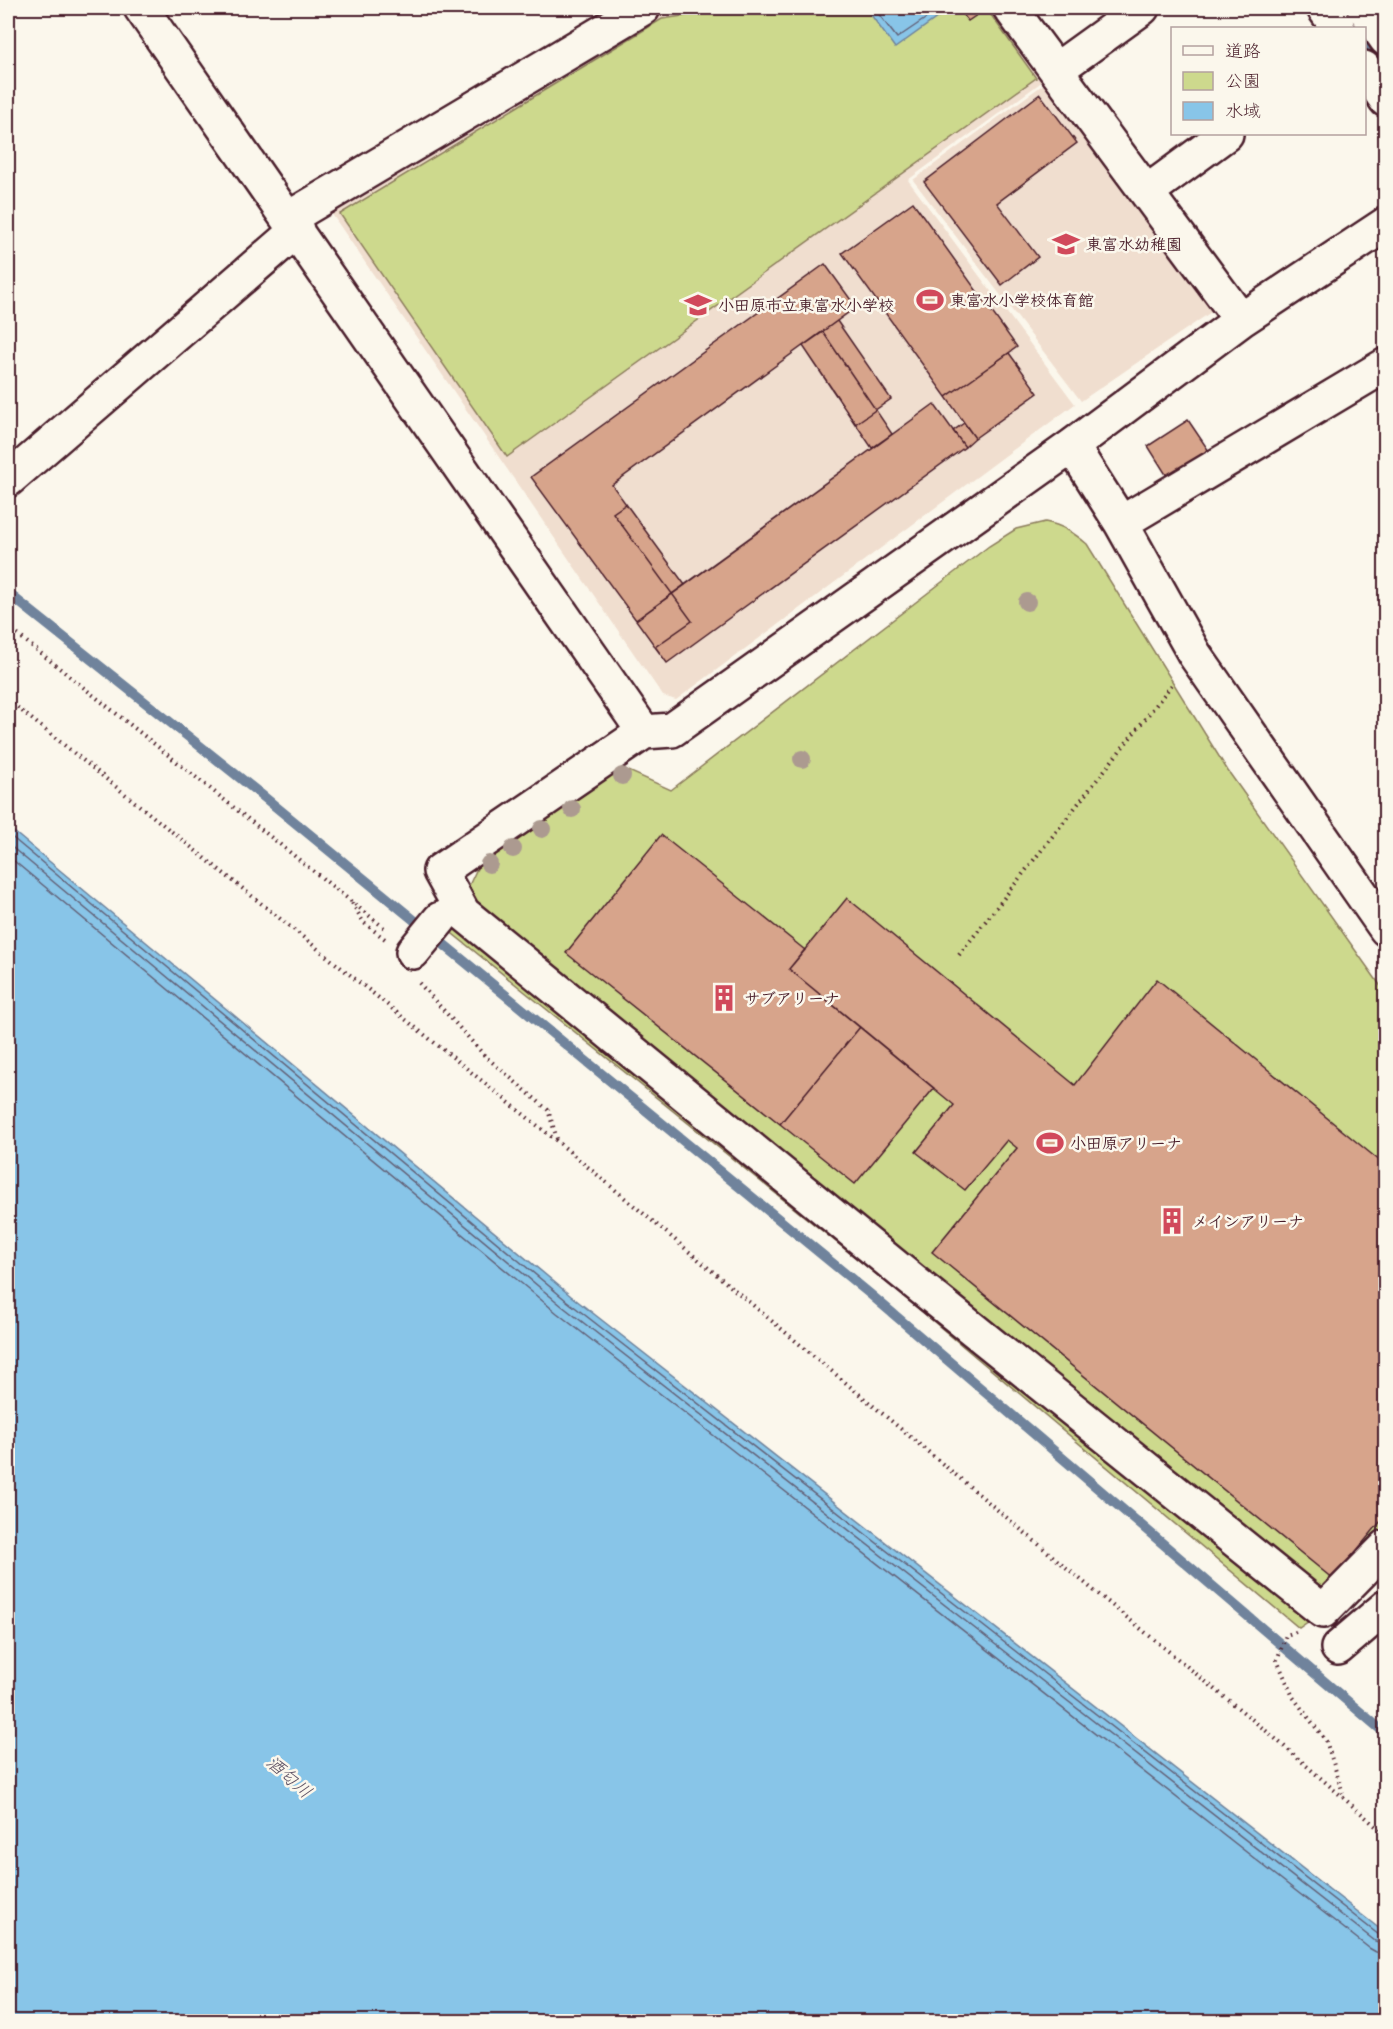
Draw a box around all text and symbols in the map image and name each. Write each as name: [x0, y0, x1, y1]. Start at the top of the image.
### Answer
legend: [1171, 27, 1366, 135]
text: 道路: [1225, 38, 1261, 67]
text: 公園: [1225, 68, 1261, 97]
text: 水域: [1225, 98, 1261, 127]
school or university icon: 東富水幼稚園: [1051, 229, 1081, 259]
place label: 東富水幼稚園: [1086, 233, 1182, 258]
sports icon: 東富水小学校体育館: [915, 285, 945, 315]
place label: 東富水小学校体育館: [950, 289, 1094, 314]
school or university icon: 小田原市立東富水小学校: [683, 290, 713, 320]
place label: 小田原市立東富水小学校: [718, 294, 894, 319]
building icon: サブアリーナ: [709, 983, 739, 1013]
place label: サブアリーナ: [744, 987, 840, 1012]
sports icon: 小田原アリーナ: [1035, 1128, 1065, 1158]
place label: 小田原アリーナ: [1070, 1132, 1182, 1157]
building icon: メインアリーナ: [1157, 1206, 1187, 1236]
place label: メインアリーナ: [1192, 1210, 1304, 1235]
water label: 酒匂川: [258, 1749, 318, 1807]

